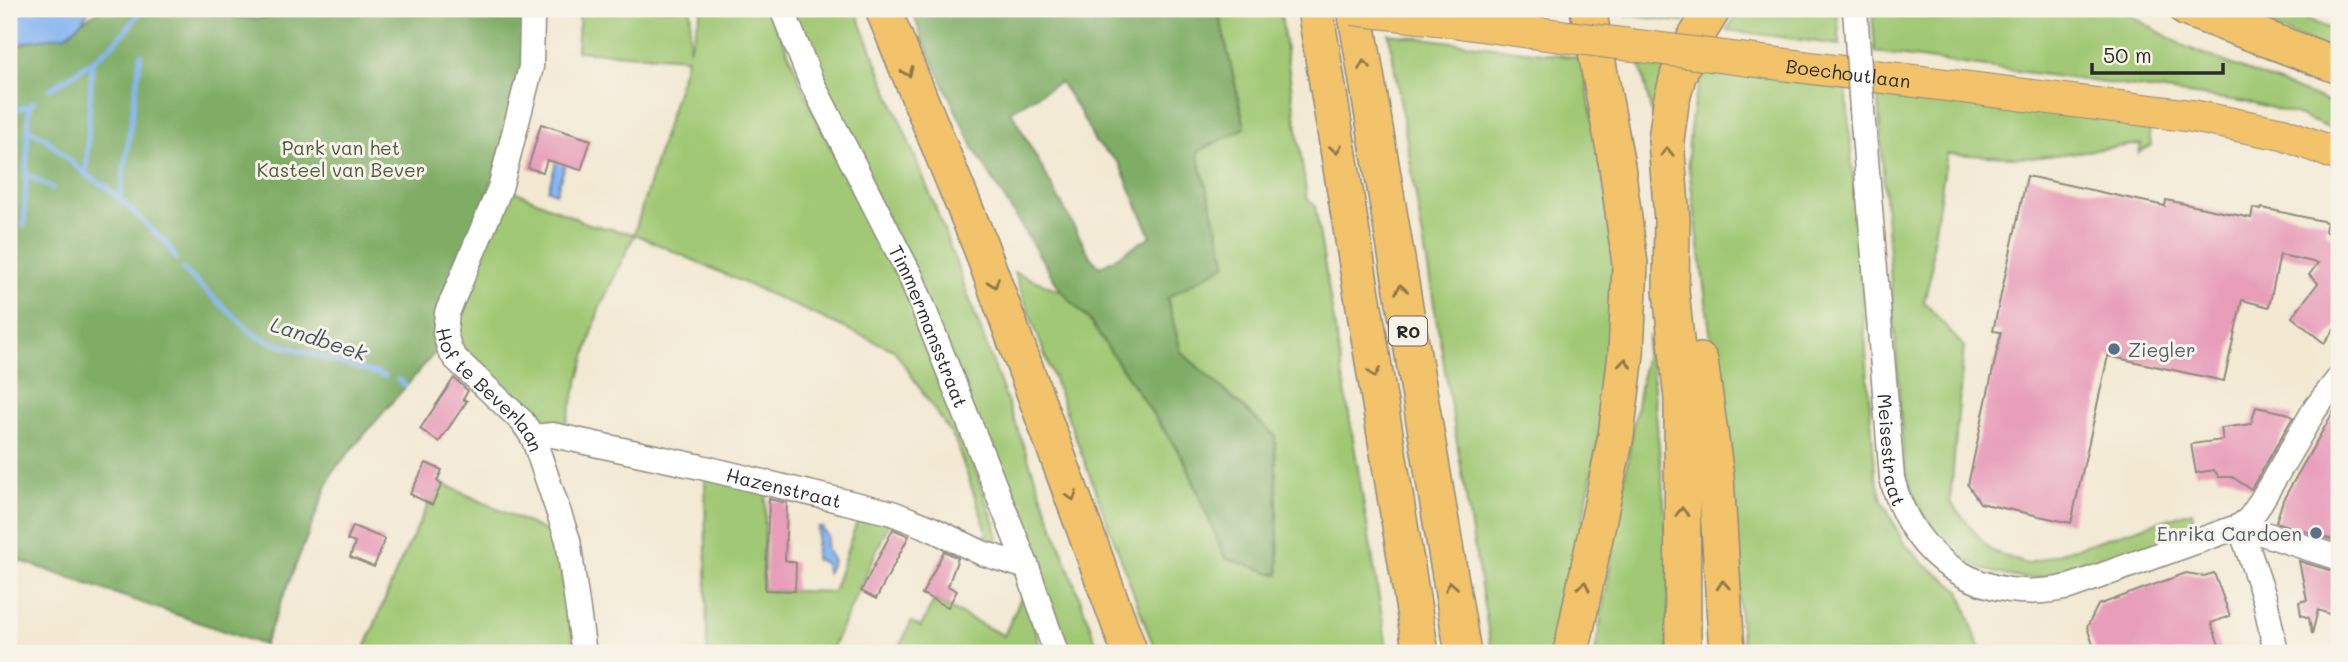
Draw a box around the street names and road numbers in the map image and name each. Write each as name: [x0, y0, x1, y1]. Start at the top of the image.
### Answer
street label: Boechoutlaan: [1784, 52, 1912, 93]
street label: Timmermansstraat: [884, 240, 974, 411]
road number: R0: [1389, 316, 1427, 346]
street label: Hof te Beverlaan: [431, 324, 549, 455]
street label: Meisestraat: [1873, 393, 1912, 509]
street label: Hazenstraat: [724, 461, 844, 513]

